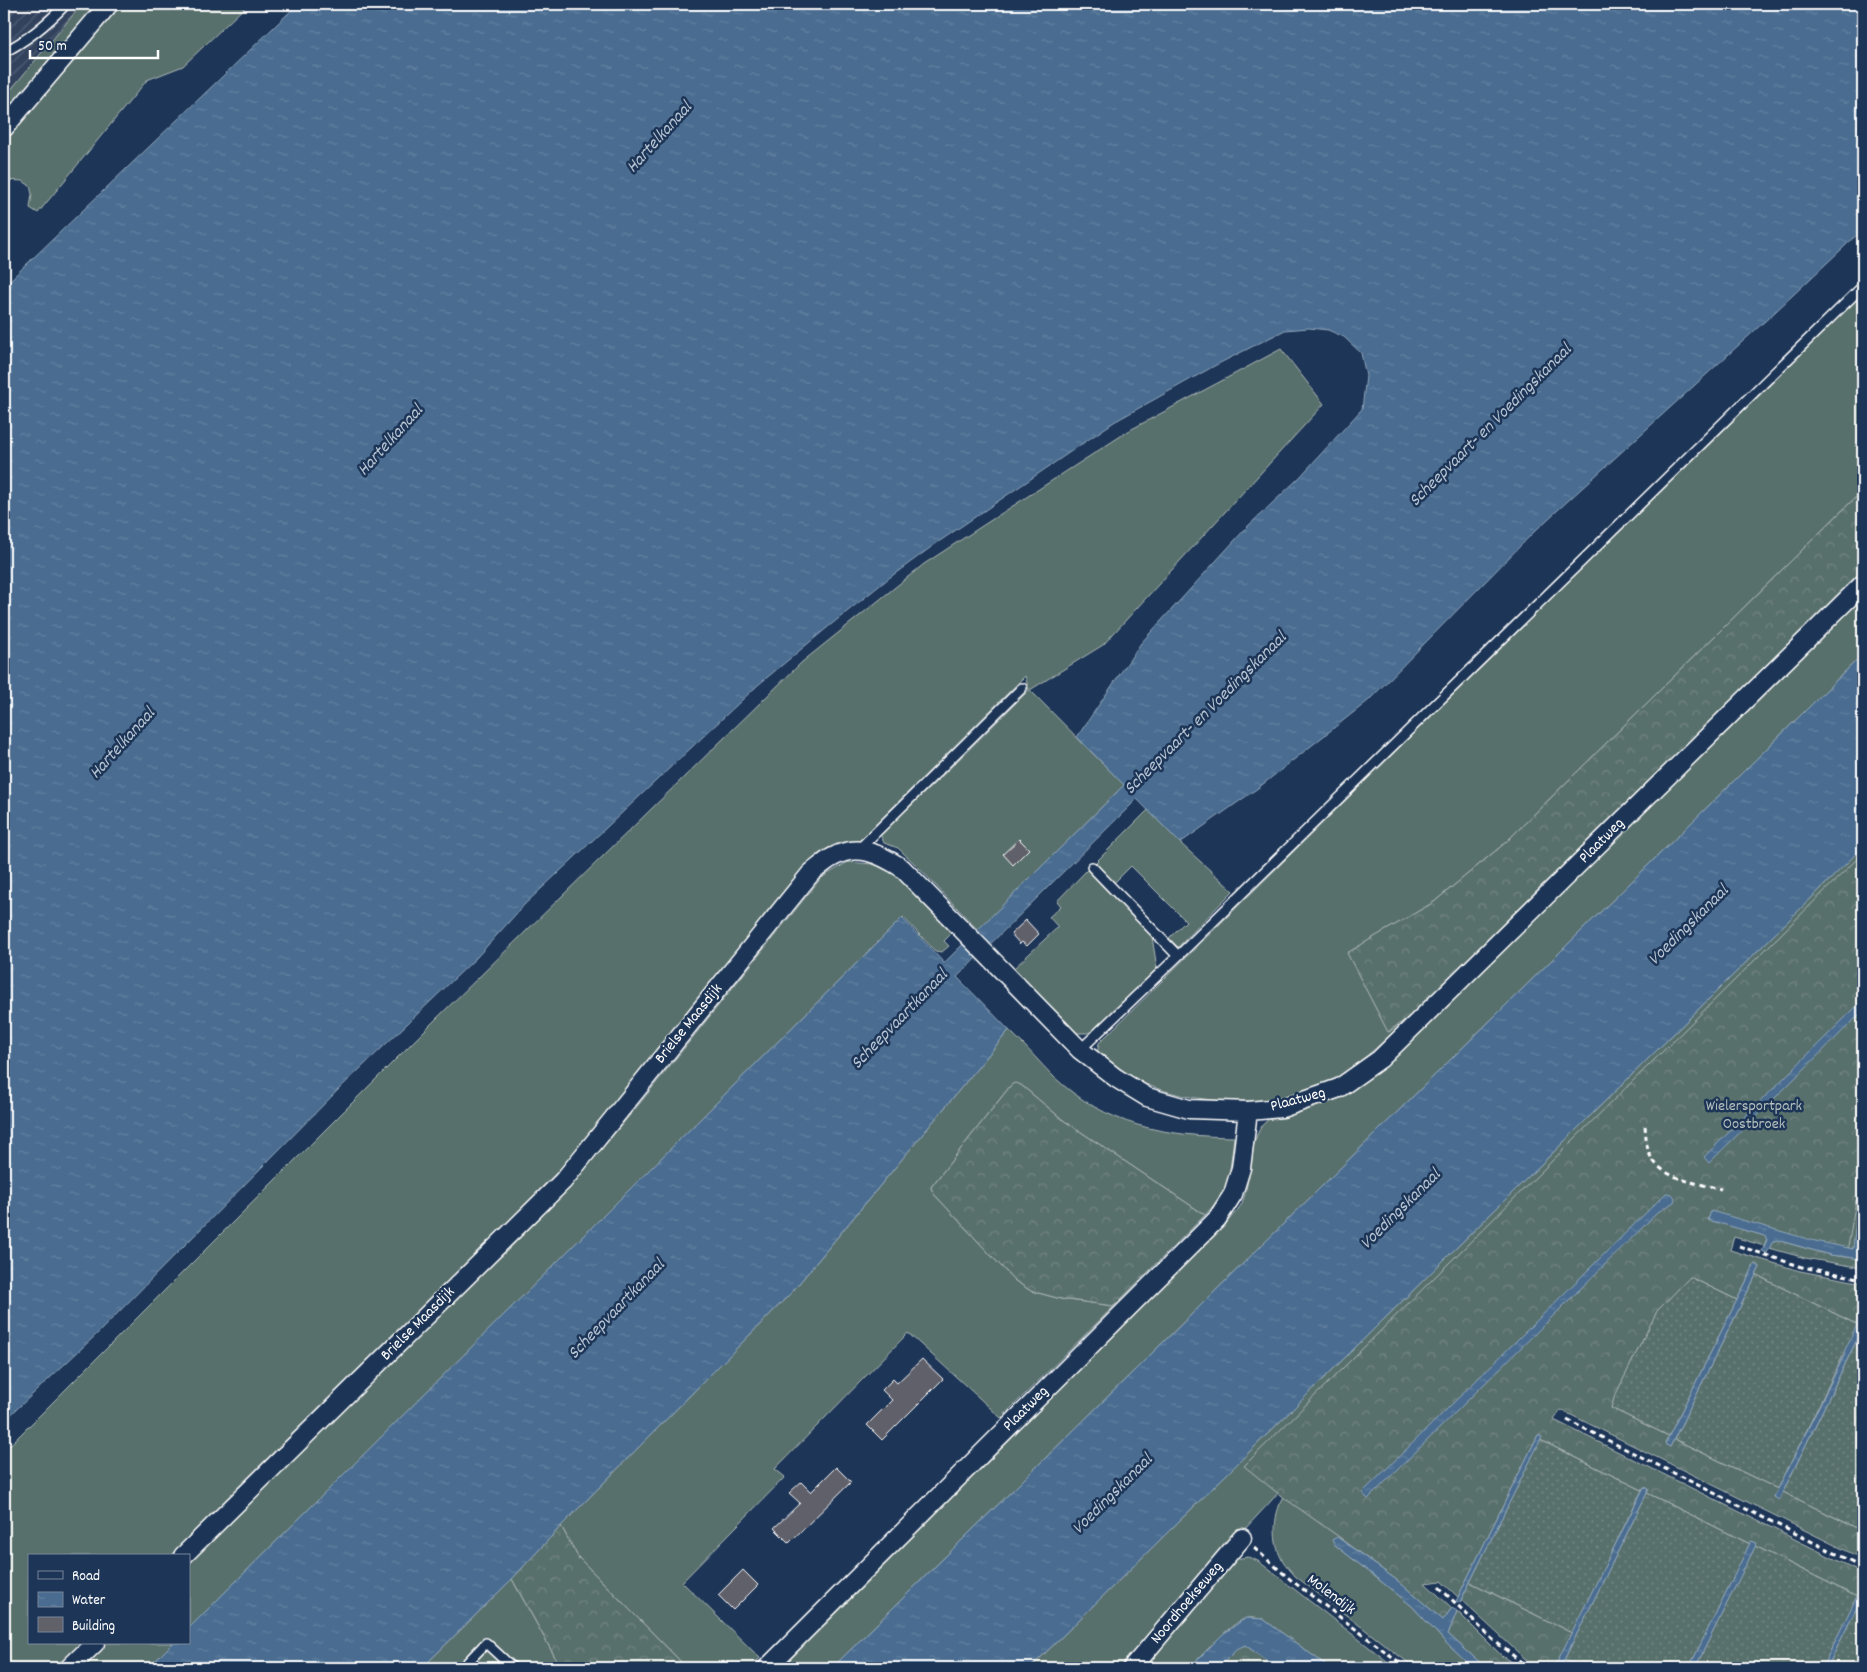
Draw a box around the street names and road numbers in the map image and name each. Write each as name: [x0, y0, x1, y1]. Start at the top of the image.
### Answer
street label: Plaatweg: [1574, 813, 1630, 869]
street label: Brielse Maasdijk: [650, 979, 728, 1069]
street label: Plaatweg: [1268, 1082, 1328, 1118]
street label: Brielse Maasdijk: [376, 1282, 460, 1366]
street label: Plaatweg: [998, 1381, 1054, 1437]
street label: Noordhoekseweg: [1145, 1557, 1229, 1649]
street label: Molendijk: [1302, 1569, 1360, 1621]

